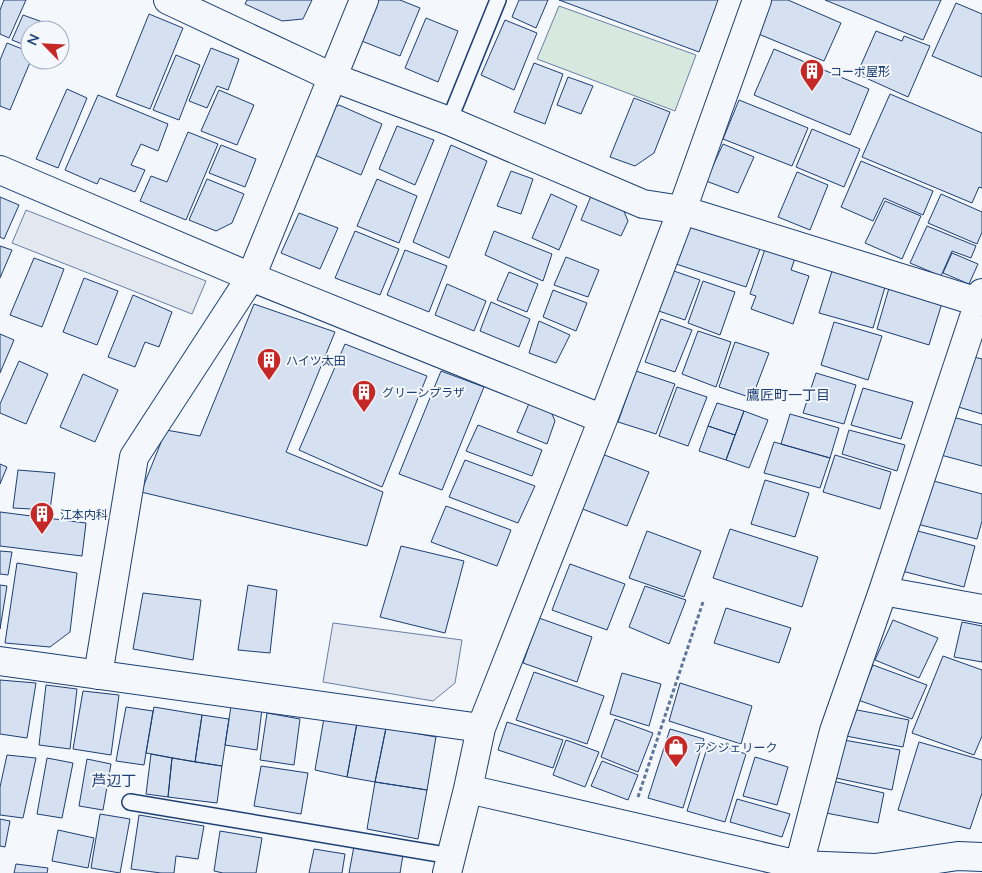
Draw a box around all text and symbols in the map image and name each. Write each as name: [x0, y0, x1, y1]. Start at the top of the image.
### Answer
north arrow: [20, 20, 70, 70]
text: N: [23, 31, 43, 48]
building icon: コーポ屋形: [799, 58, 825, 92]
place label: コーポ屋形: [830, 64, 890, 79]
building icon: ハイツ太田: [256, 347, 282, 381]
place label: ハイツ太田: [286, 353, 346, 368]
building icon: グリーンプラザ: [351, 379, 377, 413]
place label: グリーンプラザ: [382, 385, 465, 400]
district label: 鷹匠町一丁目: [746, 386, 830, 404]
building icon: 江本内科: [29, 501, 55, 535]
place label: 江本内科: [60, 507, 108, 522]
shop icon: アンジェリーク: [663, 734, 689, 768]
place label: アンジェリーク: [694, 740, 778, 755]
district label: 芦辺丁: [91, 771, 137, 790]

